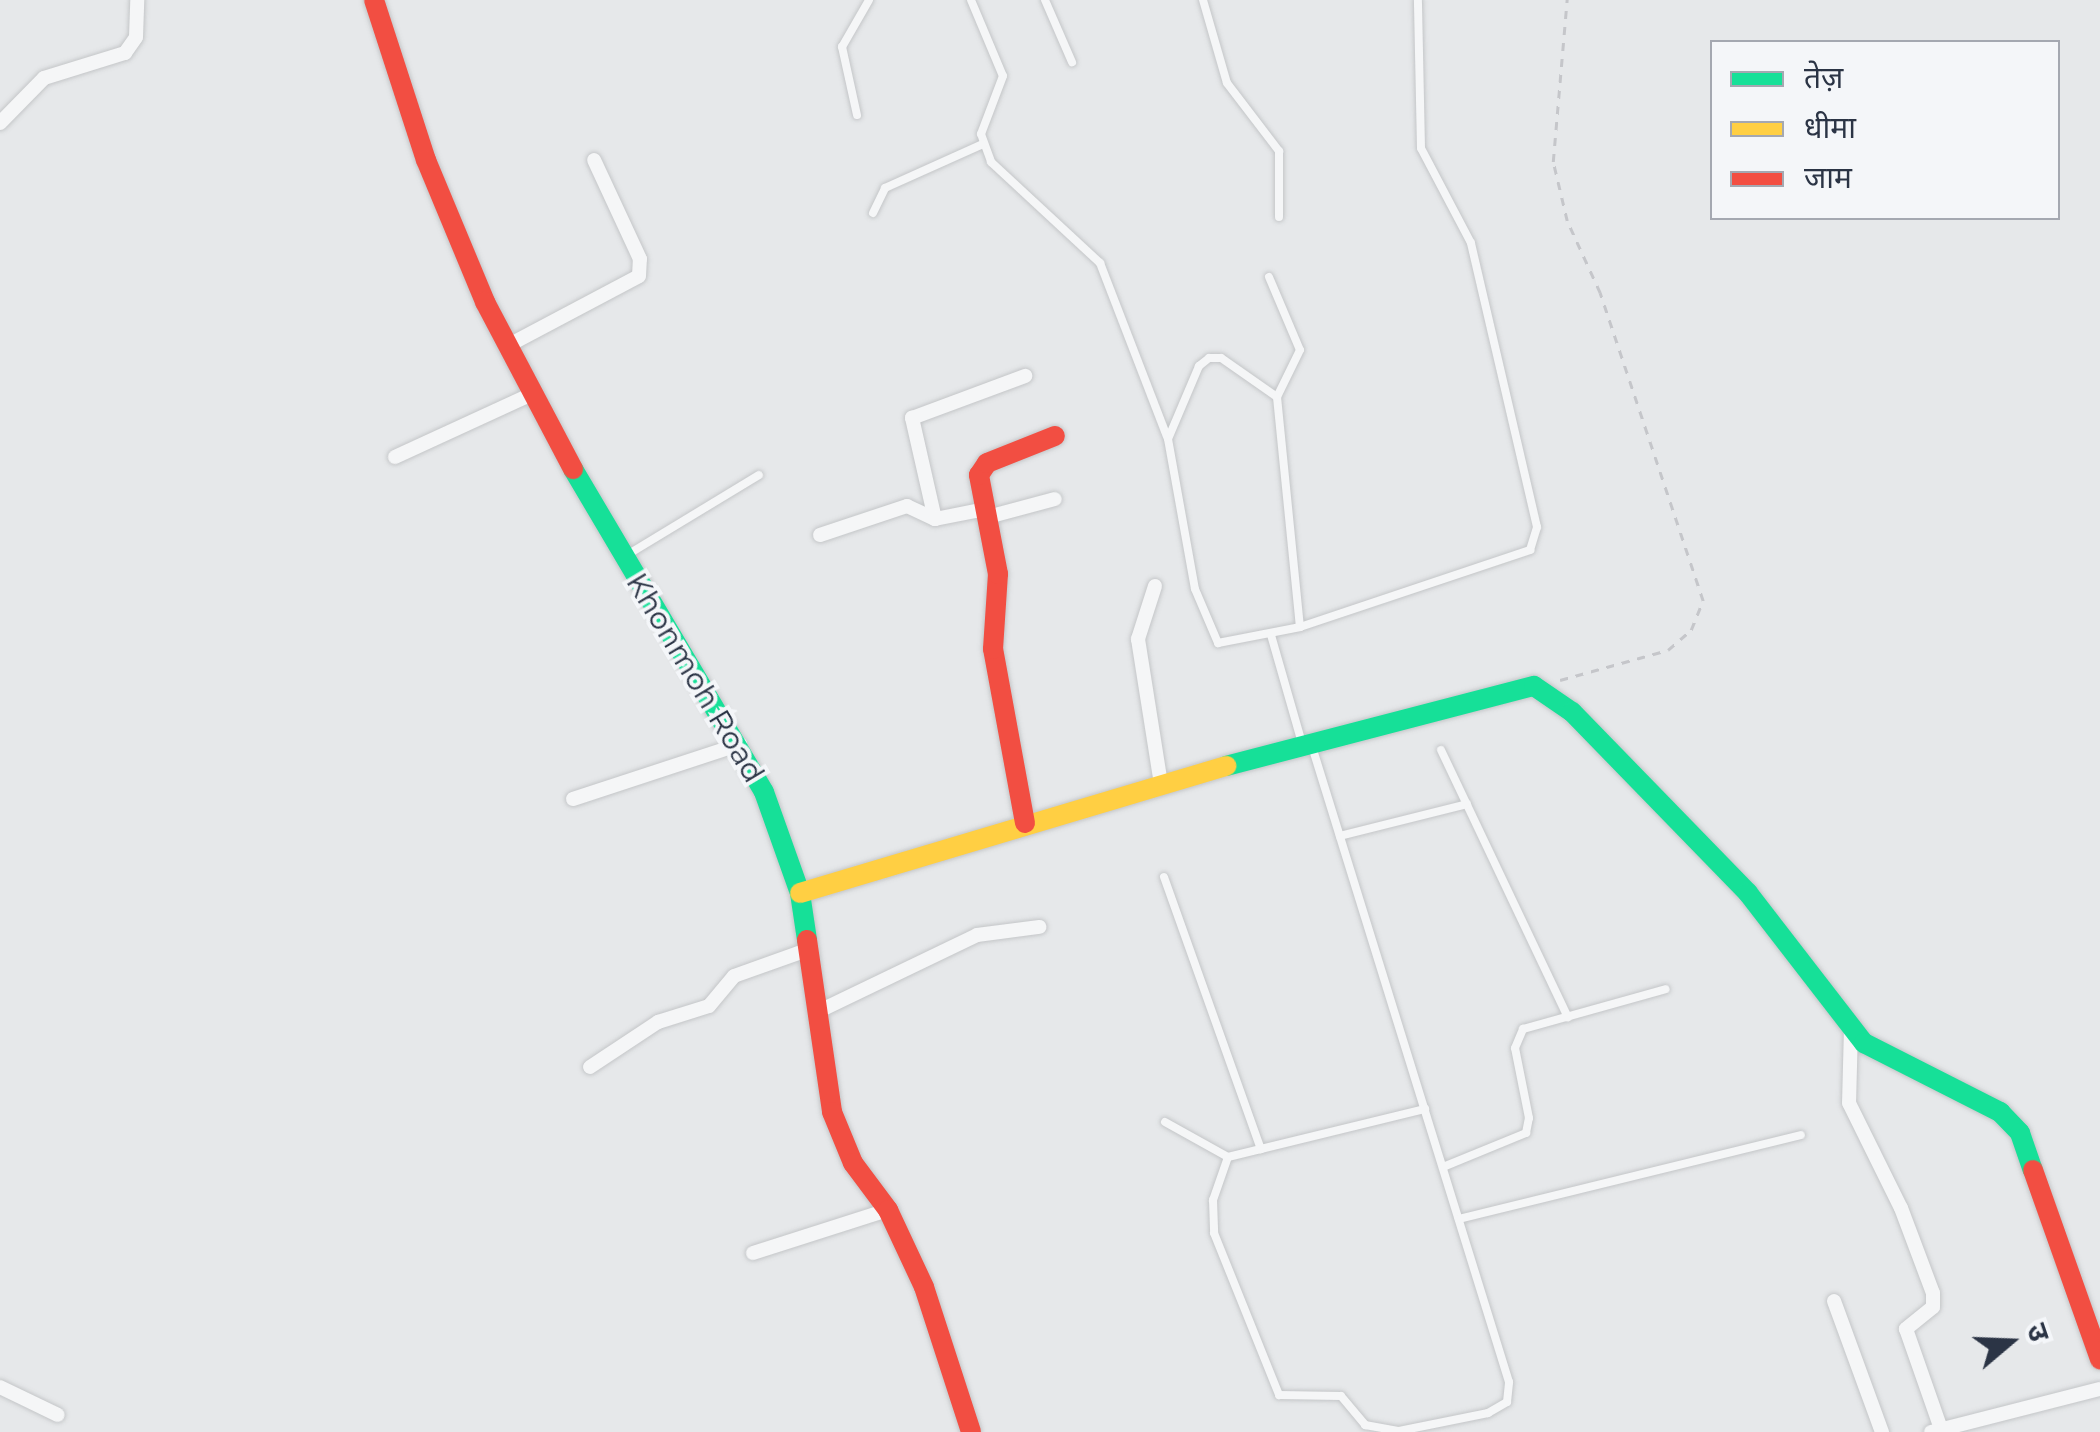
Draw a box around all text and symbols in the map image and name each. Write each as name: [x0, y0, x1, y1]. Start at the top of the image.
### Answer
legend: [1710, 40, 2060, 220]
text: तेज़: [1804, 59, 1843, 96]
text: धीमा: [1804, 109, 1856, 146]
text: जाम: [1804, 159, 1852, 196]
street label: Khonmoh Road: [618, 567, 772, 789]
north arrow: [1960, 1292, 2060, 1392]
text: उ: [2020, 1319, 2057, 1346]

